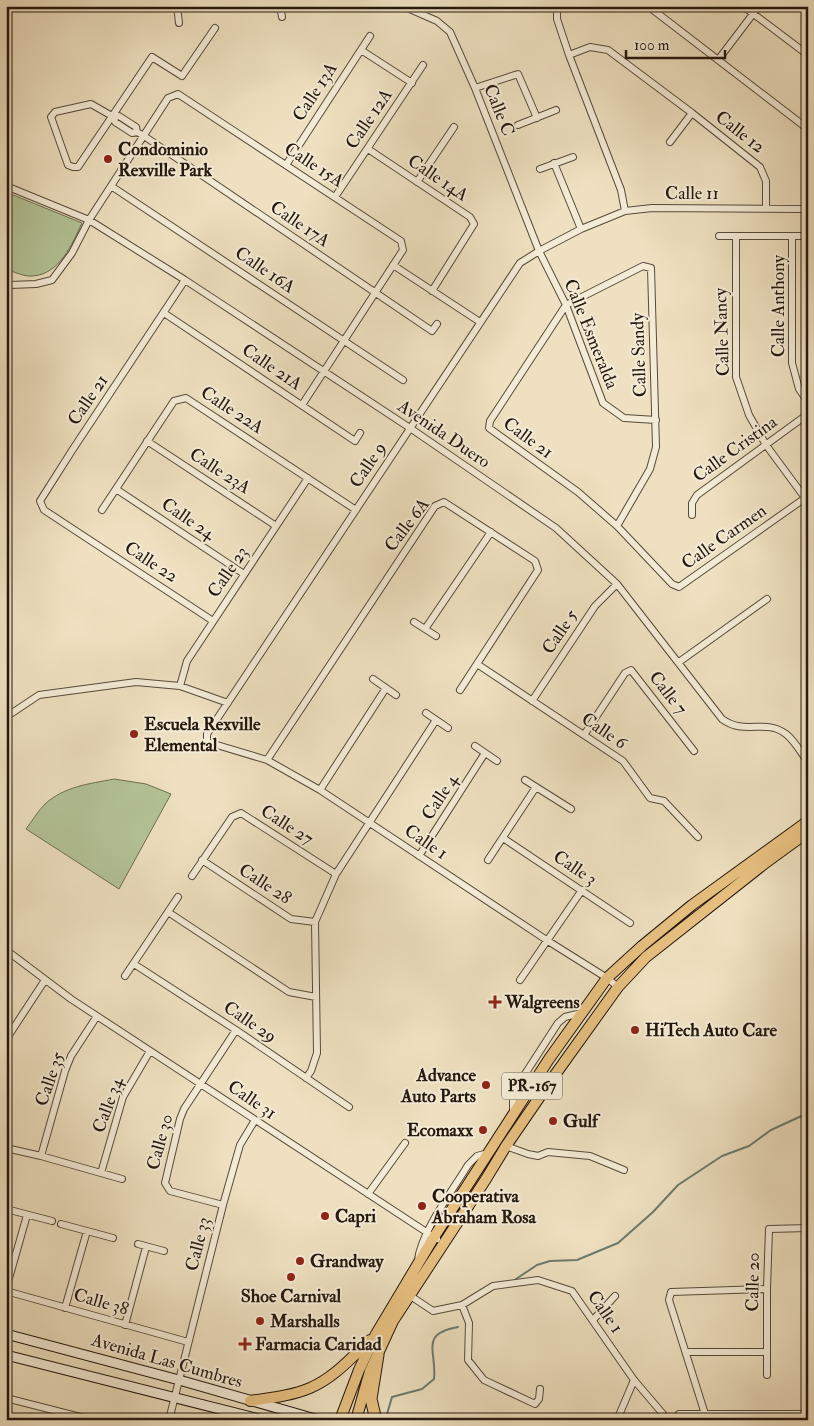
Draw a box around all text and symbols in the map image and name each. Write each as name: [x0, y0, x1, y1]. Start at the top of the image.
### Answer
scale bar: [626, 28, 725, 60]
text: 100 m: [634, 36, 670, 55]
street label: Calle 13A: [287, 58, 343, 126]
street label: Calle C: [478, 81, 520, 139]
street label: Calle 12A: [340, 84, 398, 154]
street label: Calle 12: [711, 106, 769, 158]
street label: Calle 15A: [280, 137, 349, 193]
place label: Condominio Rexville Park: [118, 138, 212, 182]
street label: Calle 14A: [403, 149, 473, 207]
marker: Condominio Rexville Park: [102, 153, 114, 165]
street label: Calle 11: [665, 182, 719, 205]
street label: Calle 17A: [266, 196, 335, 253]
street label: Calle 16A: [230, 242, 300, 299]
street label: Calle Anthony: [767, 254, 790, 357]
street label: Calle Esmeralda: [559, 276, 624, 393]
street label: Calle Nancy: [709, 286, 735, 377]
street label: Calle Sandy: [626, 311, 652, 398]
street label: Calle 21A: [237, 338, 307, 396]
street label: Calle 21: [63, 370, 113, 430]
street label: Calle 22A: [196, 381, 268, 439]
street label: Avenida Duero: [392, 394, 495, 474]
street label: Calle Cristina: [688, 410, 782, 487]
street label: Calle 21: [498, 412, 558, 464]
street label: Calle 9: [344, 438, 392, 492]
street label: Calle 23A: [185, 443, 255, 500]
street label: Calle 24: [157, 493, 220, 546]
street label: Calle 6A: [379, 493, 435, 556]
street label: Calle Carmen: [677, 499, 771, 575]
street label: Calle 22: [120, 536, 182, 588]
street label: Calle 23: [203, 542, 253, 602]
street label: Calle 5: [537, 605, 583, 659]
street label: Calle 7: [644, 667, 692, 719]
street label: Calle 6: [577, 707, 632, 755]
place label: Escuela Rexville Elemental: [144, 713, 261, 757]
marker: Escuela Rexville Elemental: [128, 728, 140, 740]
street label: Calle 4: [417, 768, 464, 825]
street label: Calle 27: [256, 799, 318, 851]
street label: Calle 1: [400, 819, 452, 865]
street label: Calle 3: [549, 845, 601, 891]
street label: Calle 28: [234, 858, 296, 910]
place label: Walgreens: [504, 991, 580, 1014]
street label: Calle 29: [219, 996, 281, 1048]
marker: Walgreens: [489, 996, 501, 1008]
place label: HiTech Auto Care: [645, 1019, 777, 1042]
marker: HiTech Auto Care: [629, 1024, 641, 1036]
street label: Calle 35: [30, 1049, 70, 1109]
place label: Advance Auto Parts: [400, 1064, 476, 1108]
road number: PR-167: [502, 1072, 562, 1100]
street label: Calle 34: [87, 1073, 129, 1136]
street label: Calle 31: [223, 1075, 281, 1125]
marker: Advance Auto Parts: [480, 1079, 492, 1091]
place label: Gulf: [563, 1110, 601, 1133]
street label: Calle 30: [141, 1111, 179, 1173]
marker: Gulf: [547, 1115, 559, 1127]
place label: Ecomaxx: [407, 1119, 474, 1142]
marker: Ecomaxx: [477, 1124, 489, 1136]
place label: Cooperativa Abraham Rosa: [431, 1185, 536, 1229]
marker: Cooperativa Abraham Rosa: [416, 1200, 428, 1212]
place label: Capri: [335, 1205, 376, 1228]
marker: Capri: [319, 1210, 331, 1222]
street label: Calle 33: [180, 1215, 216, 1273]
place label: Grandway: [310, 1250, 385, 1273]
street label: Calle 20: [741, 1252, 765, 1312]
marker: Grandway: [294, 1255, 306, 1267]
marker: Shoe Carnival: [285, 1271, 297, 1283]
street label: Calle 38: [71, 1283, 131, 1321]
place label: Shoe Carnival: [241, 1285, 342, 1308]
street label: Calle 1: [582, 1286, 628, 1338]
place label: Marshalls: [269, 1310, 340, 1333]
marker: Marshalls: [254, 1315, 266, 1327]
street label: Avenida Las Cumbres: [88, 1328, 245, 1394]
place label: Farmacia Caridad: [255, 1333, 382, 1356]
marker: Farmacia Caridad: [239, 1338, 251, 1350]

